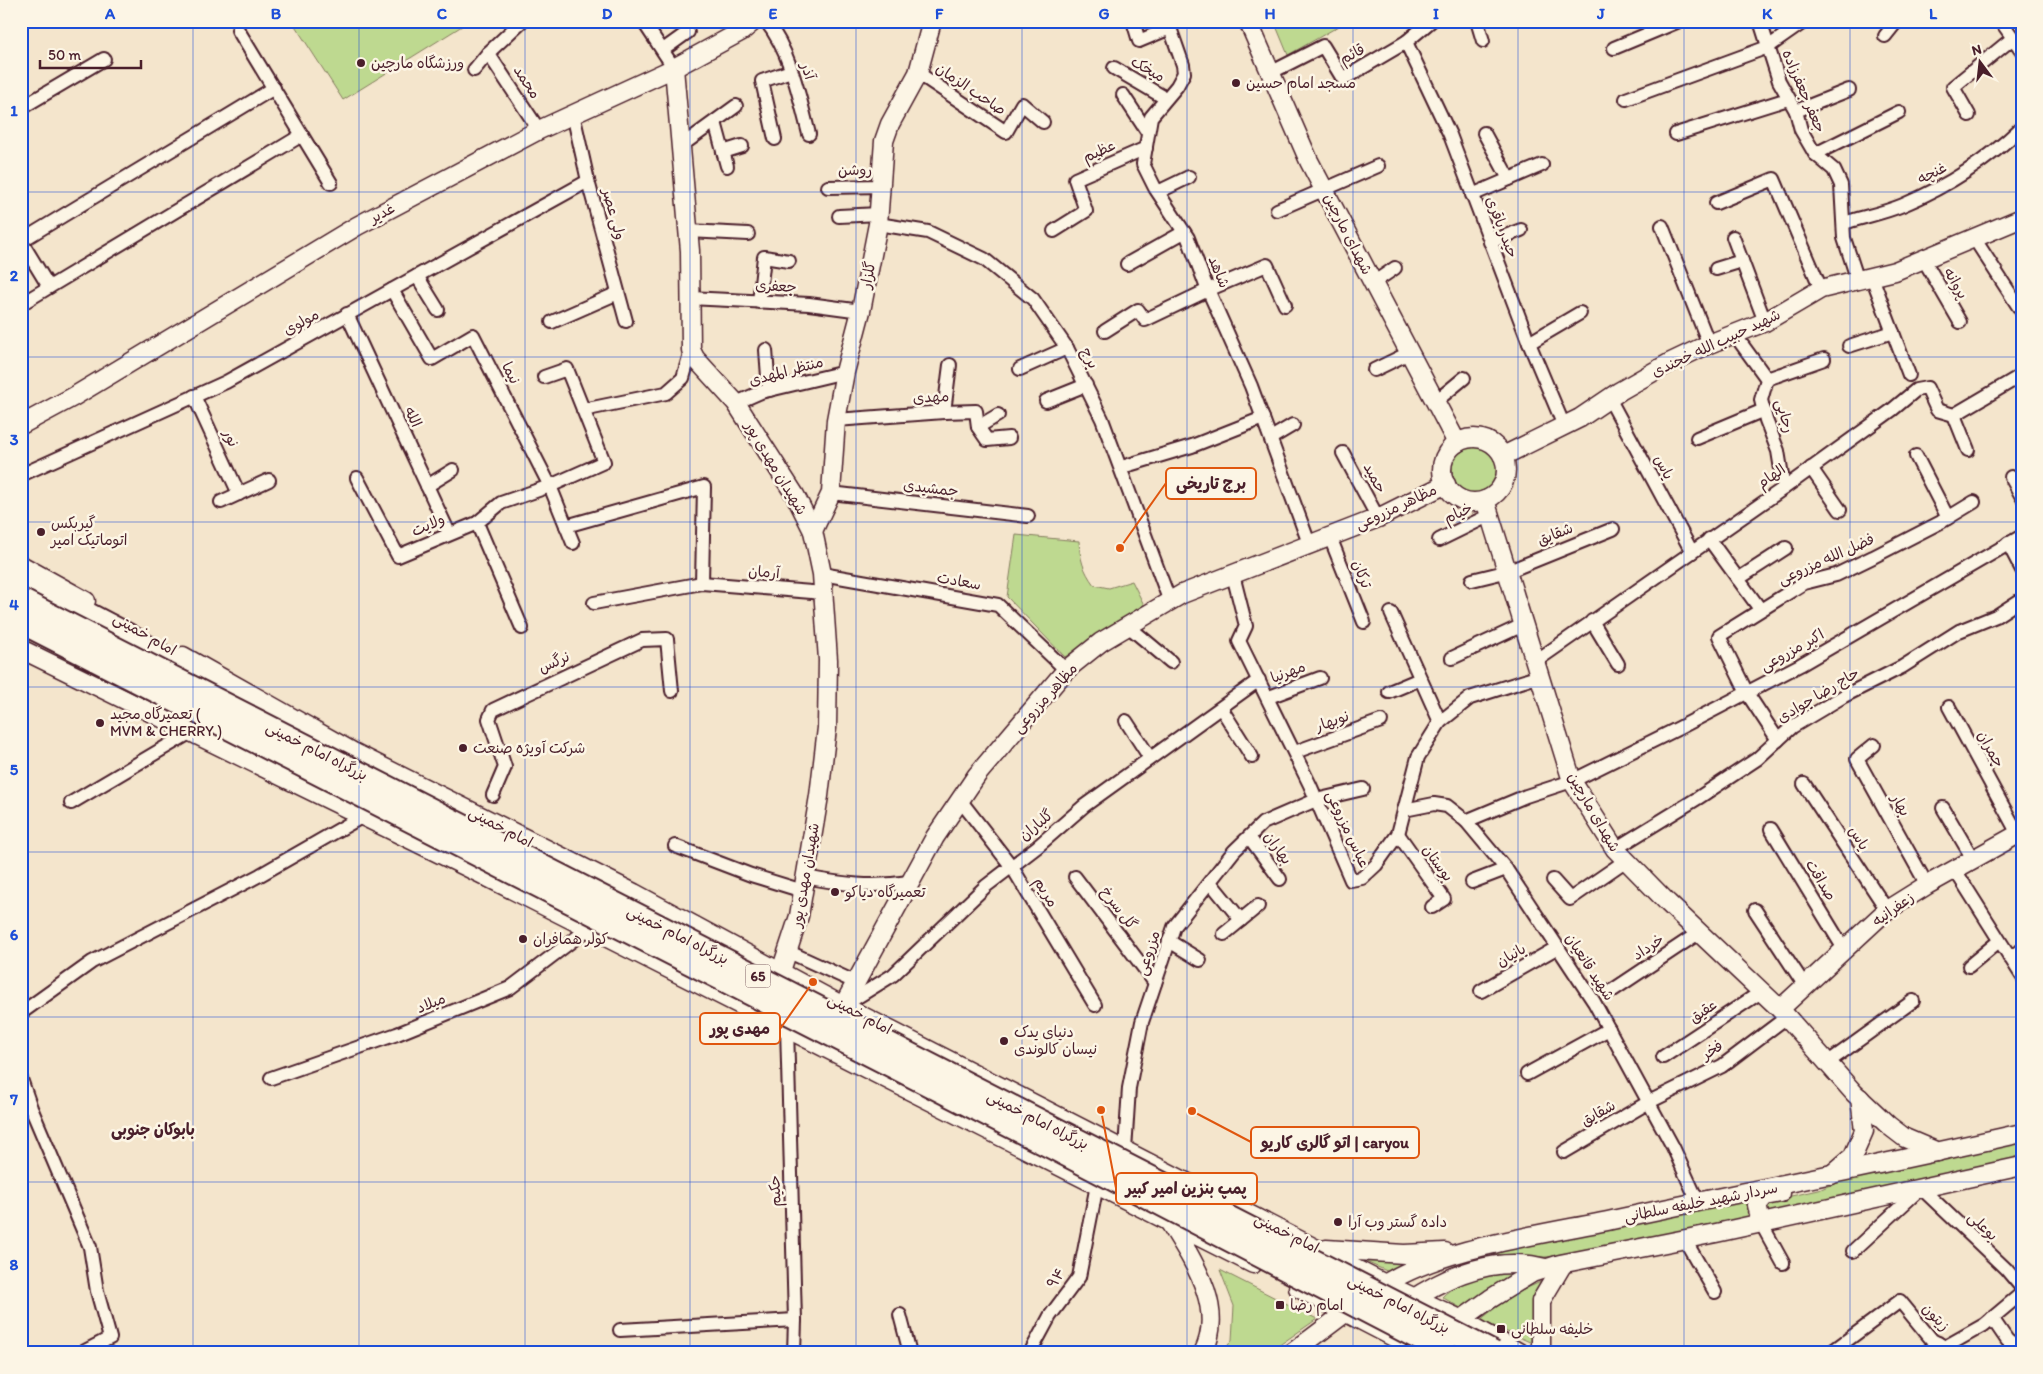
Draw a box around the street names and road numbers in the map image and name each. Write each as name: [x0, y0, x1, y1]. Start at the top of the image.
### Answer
street label: قائم: [1336, 40, 1369, 71]
street label: جعفر جعفرزاده: [1778, 47, 1830, 135]
street label: میخک: [1128, 52, 1168, 86]
street label: آذر: [797, 59, 820, 83]
street label: صاحب الزمان: [933, 59, 1009, 119]
street label: محمد: [510, 62, 544, 102]
street label: عظیم: [1080, 136, 1119, 169]
street label: غنچه: [1914, 158, 1950, 189]
street label: روشن: [838, 161, 872, 179]
street label: ولی عصر: [597, 184, 629, 242]
street label: شهدای مارچین: [1319, 190, 1376, 278]
street label: حیدر باقری: [1482, 194, 1522, 260]
street label: غدیر: [364, 199, 398, 228]
street label: شاهد: [1204, 253, 1234, 291]
street label: گلزار: [856, 260, 879, 291]
street label: پروانه: [1939, 264, 1972, 302]
street label: جعفری: [755, 276, 797, 296]
street label: مولوی: [280, 305, 322, 339]
street label: شهید حبیب الله خجندی: [1649, 305, 1783, 381]
street label: برج: [1076, 344, 1103, 372]
street label: منتظر المهدی: [747, 352, 825, 390]
street label: نیما: [498, 359, 524, 387]
street label: مهدی: [912, 387, 950, 407]
street label: رجایی: [1771, 397, 1798, 435]
street label: الله: [401, 404, 425, 430]
street label: شهیدان مهدی پور: [740, 417, 811, 518]
street label: نور: [219, 425, 243, 450]
street label: یاس: [1650, 452, 1678, 482]
street label: حمید: [1360, 460, 1390, 496]
street label: الهام: [1753, 460, 1791, 495]
street label: جمشیدی: [902, 476, 960, 500]
street label: مظاهر مزروعی: [1352, 480, 1440, 535]
street label: خیام: [1441, 499, 1476, 529]
street label: ولایت: [409, 510, 447, 540]
street label: شقایق: [1534, 519, 1576, 549]
street label: فضل الله مزروعی: [1775, 530, 1877, 589]
street label: ترکان: [1348, 557, 1376, 591]
street label: آرمان: [748, 562, 782, 582]
street label: سعادت: [935, 568, 983, 594]
street label: امام خمینی: [109, 609, 180, 661]
street label: اکبر مزروعی: [1757, 625, 1828, 676]
street label: نرگس: [536, 647, 572, 677]
street label: مهرنیا: [1268, 657, 1308, 687]
street label: مظاهر مزروعی: [1009, 659, 1082, 737]
street label: حاج رضا جوادی: [1774, 663, 1863, 727]
street label: نوبهار: [1312, 707, 1351, 736]
street label: بزرگراه امام خمینی: [262, 718, 371, 786]
street label: چمران: [1973, 728, 2008, 771]
street label: شهدای مارچین: [1563, 769, 1624, 855]
street label: عباس مزروعی: [1321, 788, 1374, 871]
street label: بهار: [1887, 790, 1914, 819]
street label: امام خمینی: [465, 803, 536, 853]
street label: گلباران: [1015, 806, 1057, 844]
street label: شهیدان مهدی پور: [787, 821, 824, 930]
street label: یاس: [1845, 822, 1873, 854]
street label: بهاران: [1260, 828, 1296, 868]
street label: بوستان: [1419, 841, 1457, 885]
street label: صداقت: [1802, 856, 1840, 904]
street label: مریم: [1028, 874, 1062, 912]
street label: گل سرخ: [1096, 883, 1141, 934]
street label: زعفرانیه: [1869, 888, 1917, 930]
street label: بزرگراه امام خمینی: [623, 902, 732, 970]
street label: مزروعی: [1132, 928, 1165, 978]
street label: شهید قانعیان: [1562, 930, 1618, 1004]
street label: خرداد: [1629, 930, 1667, 964]
street label: بانیان: [1493, 939, 1529, 971]
road number: 65: [746, 964, 770, 988]
street label: میلاد: [414, 989, 448, 1017]
street label: امام خمینی: [824, 990, 895, 1040]
street label: عقیق: [1686, 995, 1720, 1027]
street label: فخر: [1696, 1036, 1726, 1065]
street label: بزرگراه امام خمینی: [983, 1087, 1092, 1155]
street label: شقایق: [1577, 1096, 1619, 1130]
street label: حکیم: [765, 1175, 788, 1207]
street label: سردار شهید خلیفه سلطانی: [1623, 1178, 1780, 1227]
street label: بوعلی: [1964, 1208, 2002, 1245]
street label: امام خمینی: [1251, 1209, 1322, 1259]
street label: ۹۴: [1043, 1264, 1069, 1292]
street label: بزرگراه امام خمینی: [1344, 1271, 1453, 1339]
street label: زیتون: [1918, 1299, 1954, 1335]

